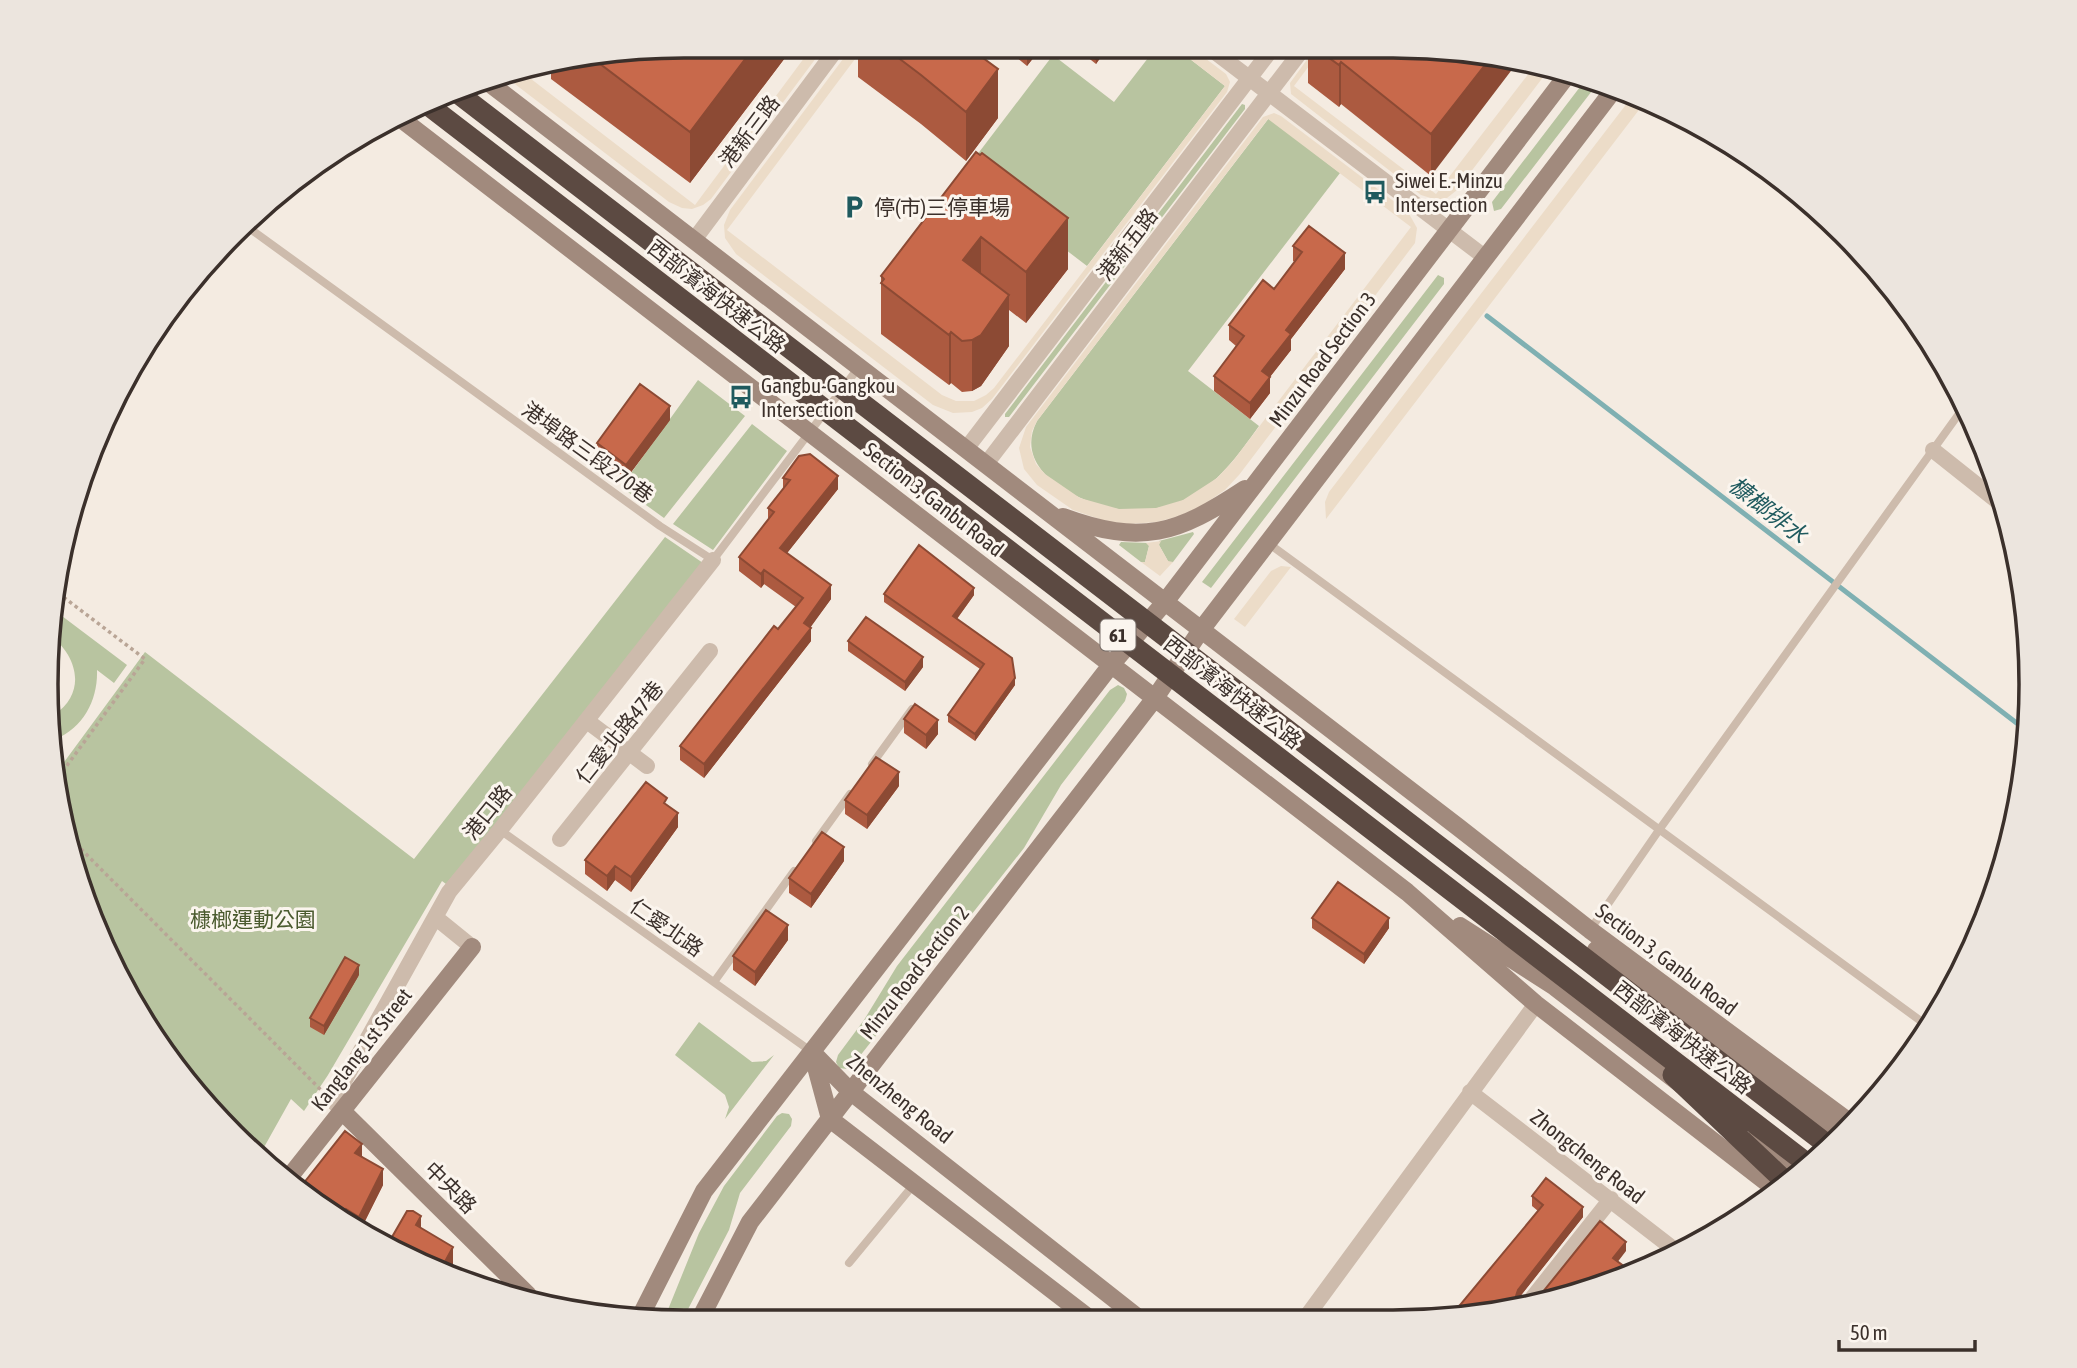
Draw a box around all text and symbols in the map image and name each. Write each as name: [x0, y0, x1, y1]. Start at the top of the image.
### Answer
street label: 港新三路: [714, 90, 784, 172]
place label: Siwei E.-Minzu Intersection: [1395, 168, 1503, 216]
bus stop icon: Siwei E.-Minzu Intersection: [1361, 178, 1389, 206]
parking icon: 停(市)三停車場: [840, 193, 868, 221]
place label: 停(市)三停車場: [874, 195, 1010, 219]
street label: 港新五路: [1092, 203, 1162, 285]
street label: 西部濱海快速公路: [643, 235, 791, 357]
street label: Minzu Road Section 3: [1264, 287, 1380, 431]
place label: Gangbu-Gangkou Intersection: [761, 373, 895, 421]
bus stop icon: Gangbu-Gangkou Intersection: [727, 383, 755, 411]
street label: 港埠路三段270巷: [518, 397, 658, 507]
street label: Section 3, Ganbu Road: [859, 437, 1009, 561]
water label: 槺榔排水: [1724, 471, 1813, 549]
road number: 61: [1100, 620, 1136, 650]
street label: 西部濱海快速公路: [1159, 631, 1307, 753]
street label: 仁愛北路47巷: [570, 676, 668, 788]
street label: 港口路: [458, 780, 516, 844]
street label: 仁愛北路: [626, 893, 708, 961]
street label: Section 3, Ganbu Road: [1592, 898, 1742, 1020]
street label: Minzu Road Section 2: [855, 901, 973, 1043]
park label: 槺榔運動公園: [190, 907, 316, 931]
street label: 西部濱海快速公路: [1609, 976, 1757, 1098]
street label: Kanglang 1st Street: [306, 983, 416, 1115]
street label: Zhenzheng Road: [842, 1048, 958, 1148]
street label: Zhongcheng Road: [1526, 1104, 1650, 1208]
street label: 中央路: [420, 1156, 482, 1218]
scale bar: [1839, 1308, 1976, 1352]
text: 50 m: [1850, 1320, 1888, 1344]

